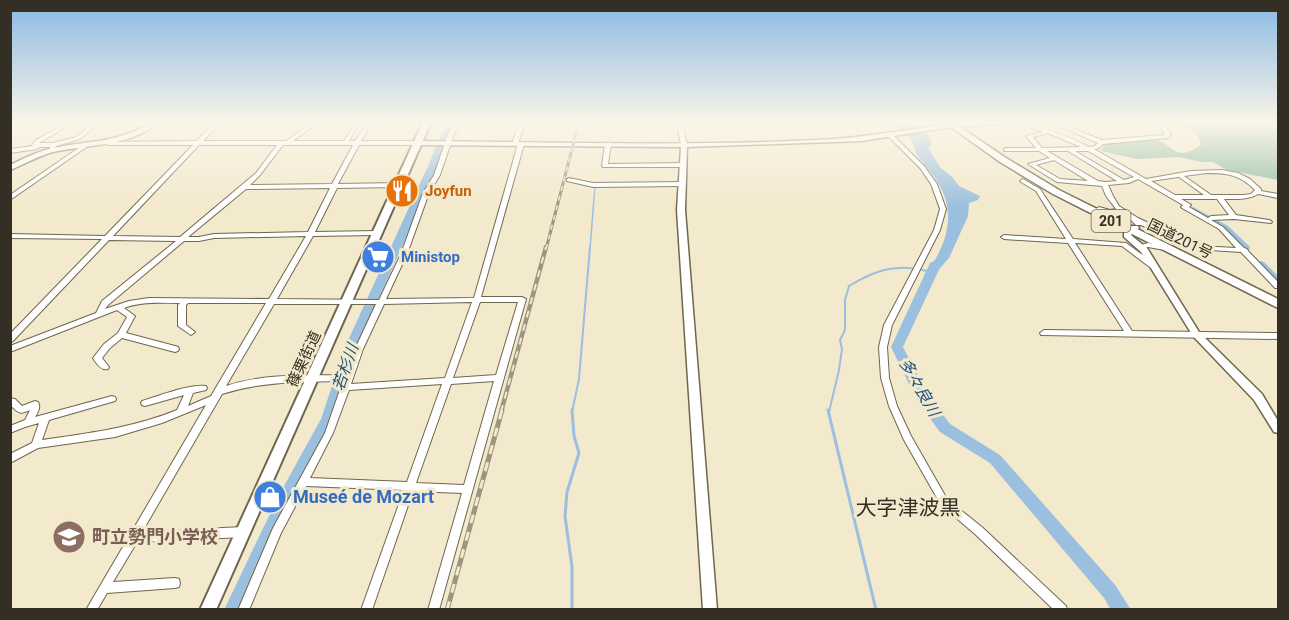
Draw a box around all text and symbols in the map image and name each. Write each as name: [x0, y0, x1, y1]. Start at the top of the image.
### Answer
restaurant icon: Joyfun: [384, 173, 420, 209]
place label: Joyfun: [425, 182, 472, 200]
road number: 201: [1092, 210, 1130, 232]
street label: 国道201号: [1144, 216, 1216, 262]
supermarket icon: Ministop: [360, 239, 396, 275]
place label: Ministop: [401, 248, 460, 266]
street label: 篠栗街道: [283, 328, 325, 390]
water label: 若杉川: [329, 339, 363, 393]
water label: 多々良川: [895, 355, 945, 421]
shop icon: Museé de Mozart: [252, 479, 288, 515]
place label: Museé de Mozart: [293, 486, 434, 507]
district label: 大字津波黒: [856, 496, 961, 520]
school or university icon: 町立勢門小学校: [51, 519, 87, 555]
place label: 町立勢門小学校: [92, 526, 218, 547]

